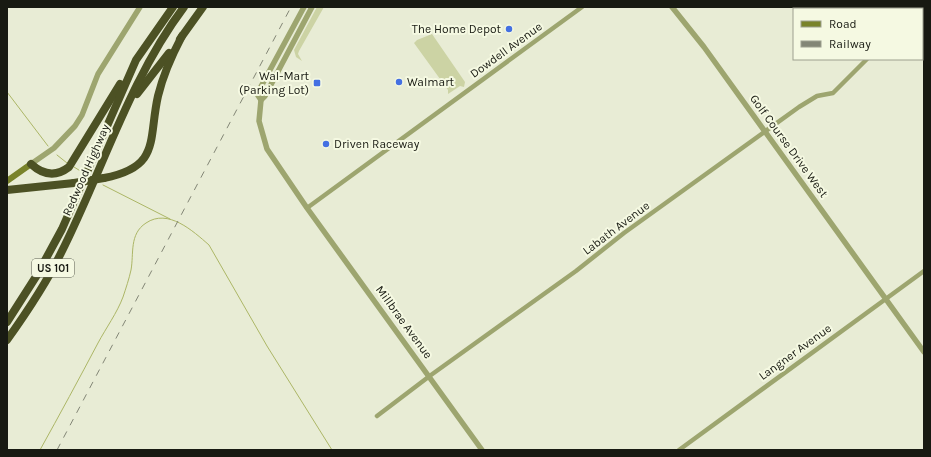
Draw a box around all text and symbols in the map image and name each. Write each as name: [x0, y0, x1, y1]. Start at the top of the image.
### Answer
legend: [793, 8, 923, 60]
text: Road: [829, 17, 857, 31]
street label: Dowdell Avenue: [467, 19, 545, 81]
place label: The Home Depot: [412, 22, 501, 36]
marker: The Home Depot: [504, 24, 514, 34]
text: Railway: [829, 37, 871, 51]
place label: Wal-Mart (Parking Lot): [239, 69, 309, 97]
place label: Walmart: [407, 75, 454, 89]
marker: Walmart: [394, 77, 404, 87]
marker: Wal-Mart (Parking Lot): [312, 78, 322, 88]
street label: Golf Course Drive West: [747, 92, 831, 201]
street label: Redwood Highway: [59, 122, 113, 218]
place label: Driven Raceway: [334, 137, 420, 151]
marker: Driven Raceway: [321, 139, 331, 149]
street label: Labath Avenue: [580, 198, 652, 258]
road number: US 101: [32, 259, 74, 277]
street label: Millbrae Avenue: [373, 283, 435, 361]
street label: Langner Avenue: [756, 321, 834, 383]

